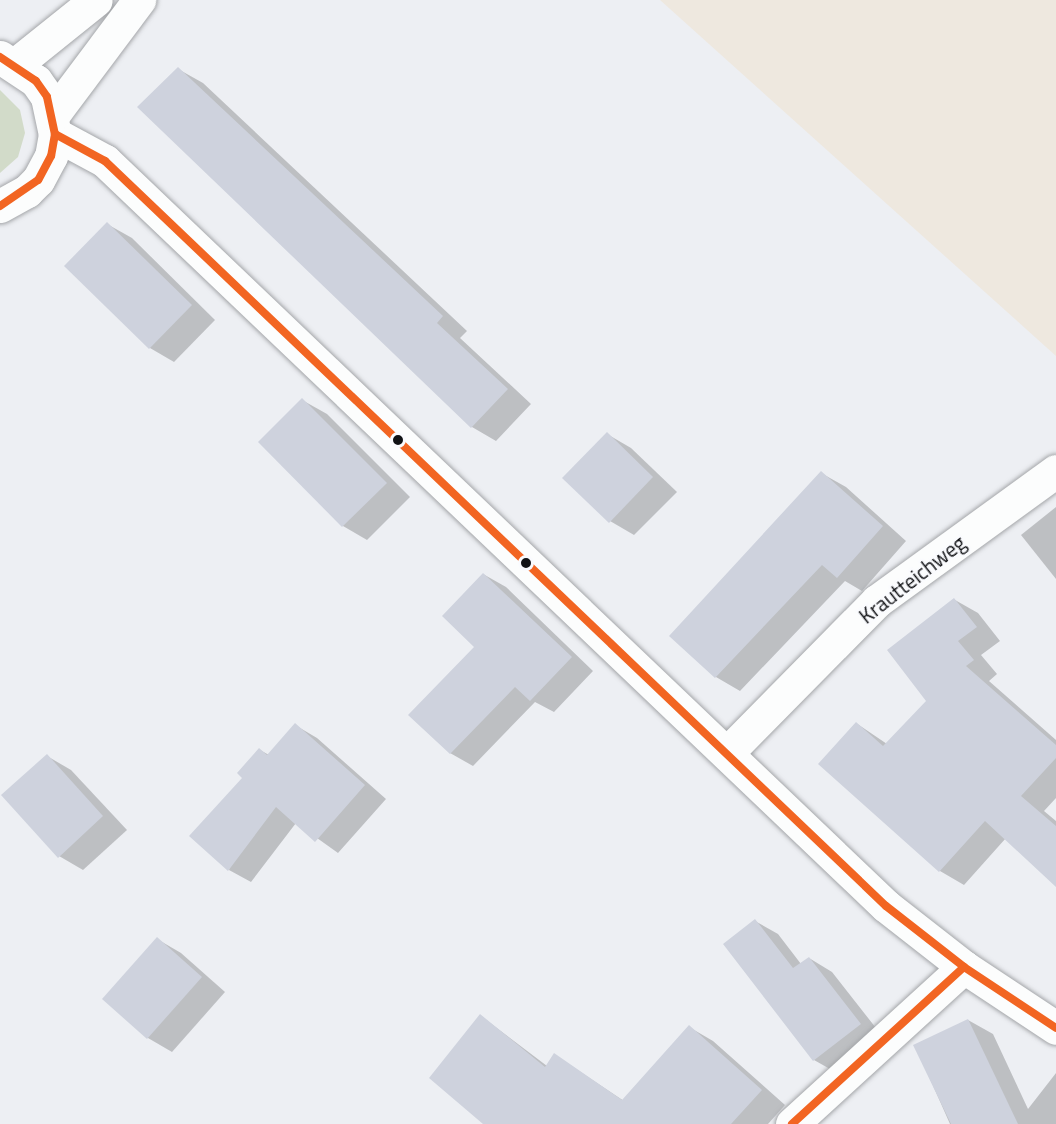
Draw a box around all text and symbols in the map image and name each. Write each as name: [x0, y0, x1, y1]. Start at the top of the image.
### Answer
unlabelled marker: [392, 434, 404, 446]
street label: Krautteichweg: [854, 530, 970, 628]
unlabelled marker: [520, 557, 532, 569]

